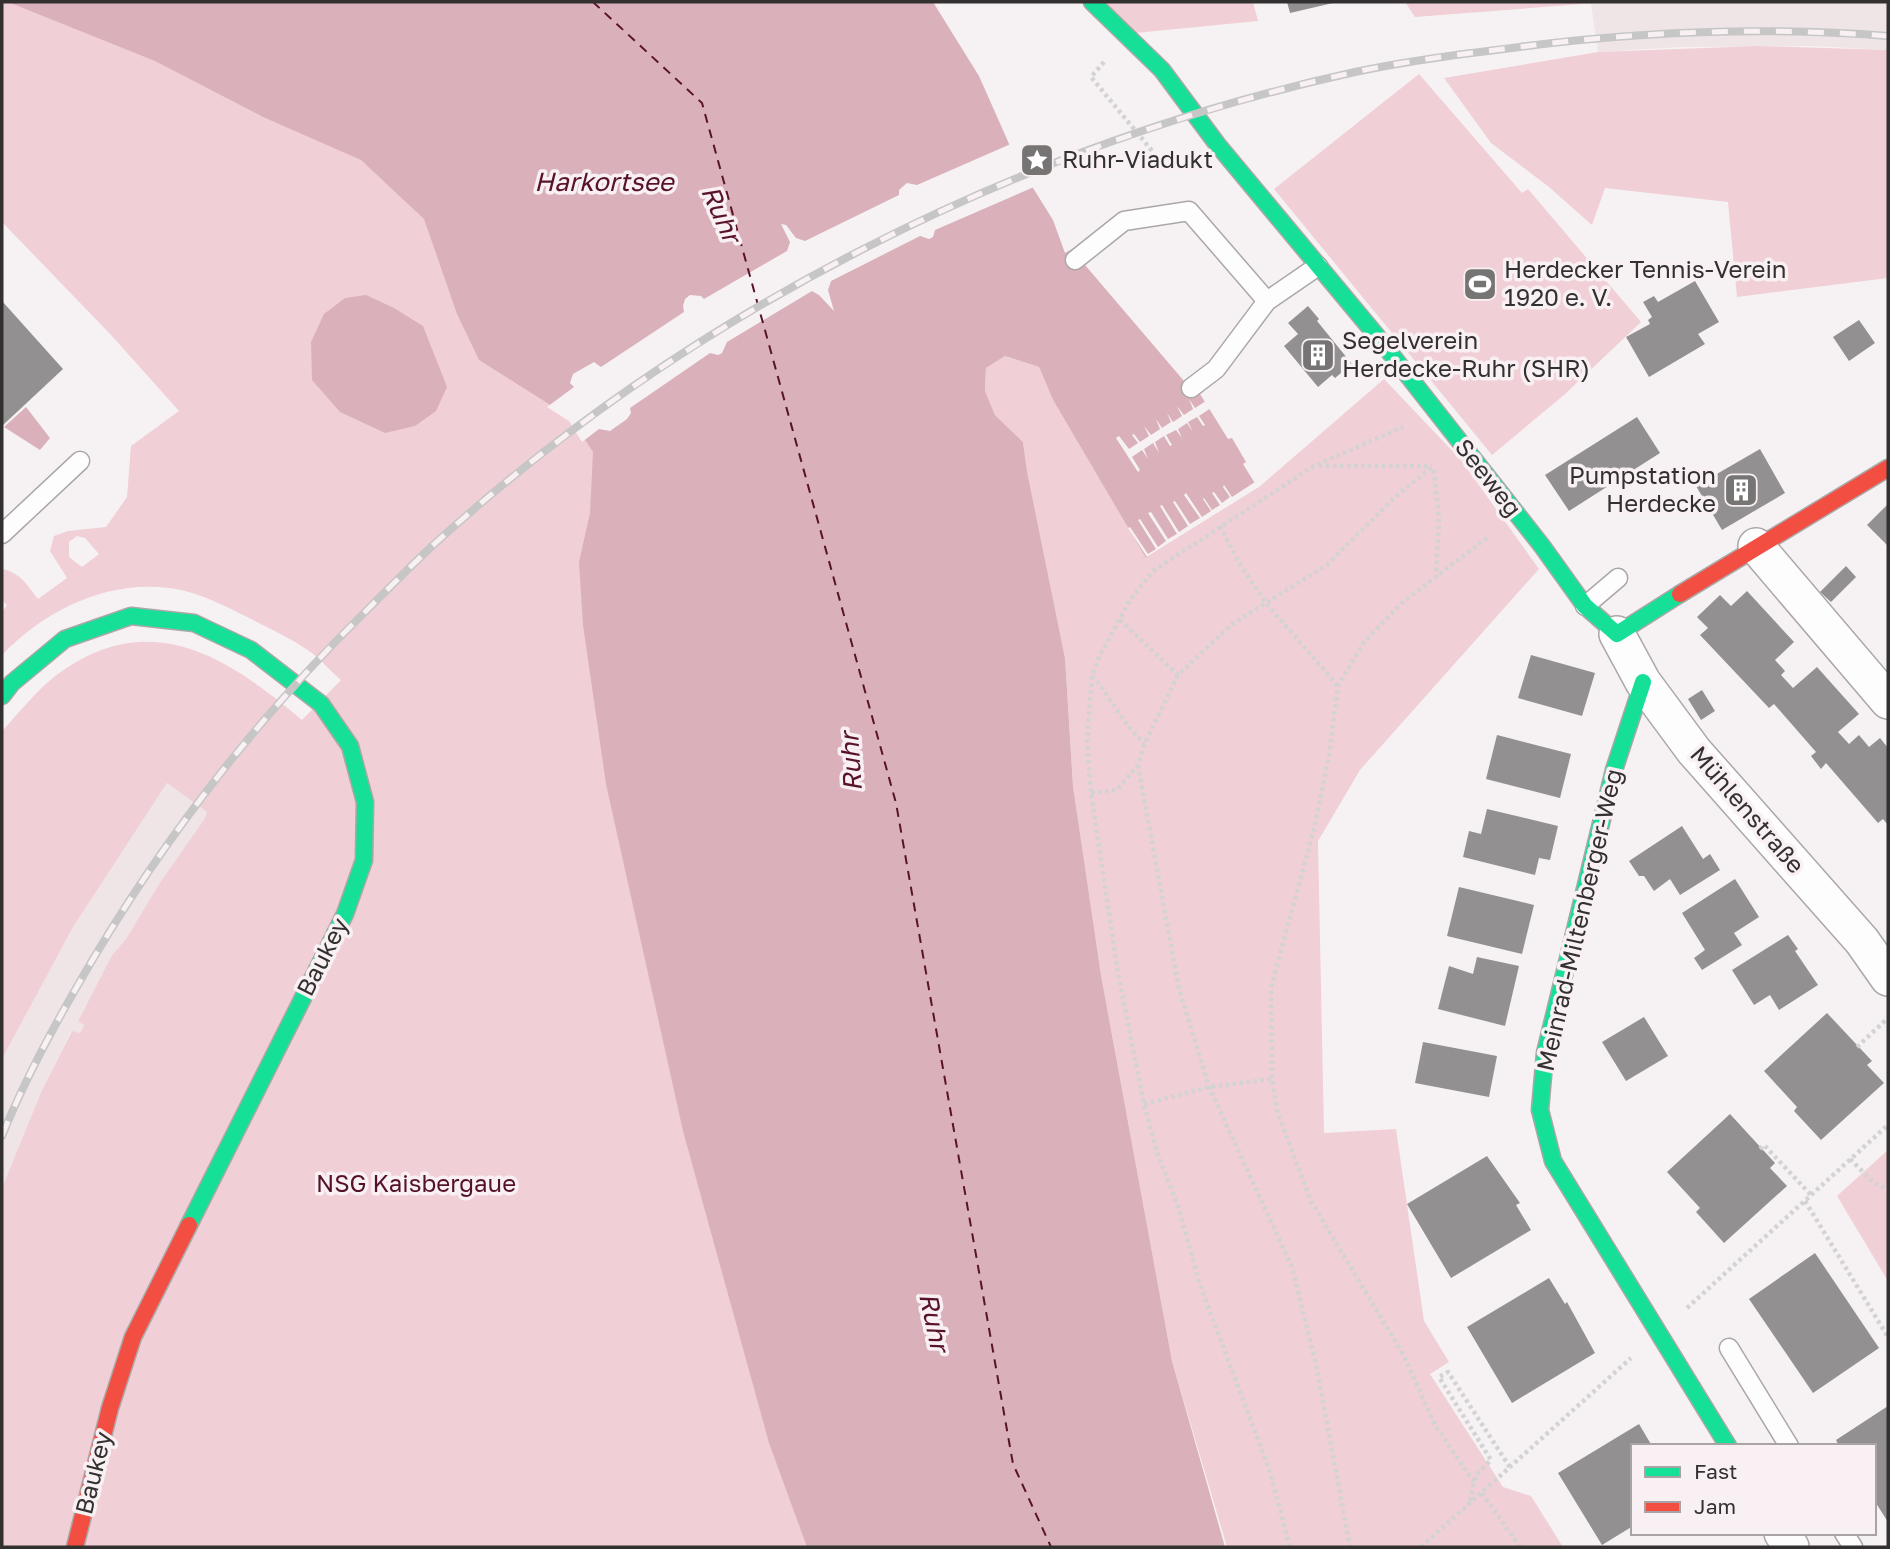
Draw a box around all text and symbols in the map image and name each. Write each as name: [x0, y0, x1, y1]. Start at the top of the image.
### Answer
place icon: Ruhr-Viadukt: [1018, 141, 1056, 179]
place label: Ruhr-Viadukt: [1062, 144, 1213, 173]
water label: Harkortsee: [534, 166, 676, 197]
water label: Ruhr: [695, 181, 749, 251]
place label: Herdecker Tennis-Verein 1920 e. V.: [1504, 254, 1787, 311]
sports icon: Herdecker Tennis-Verein 1920 e. V.: [1461, 265, 1499, 303]
place label: Segelverein Herdecke-Ruhr (SHR): [1342, 325, 1590, 382]
building icon: Segelverein Herdecke-Ruhr (SHR): [1299, 336, 1337, 374]
street label: Seeweg: [1450, 432, 1529, 522]
place label: Pumpstation Herdecke: [1569, 460, 1716, 517]
building icon: Pumpstation Herdecke: [1722, 471, 1760, 509]
water label: Ruhr: [833, 728, 868, 793]
street label: Mühlenstraße: [1685, 740, 1811, 878]
street label: Meinrad-Miltenberger-Weg: [1530, 766, 1627, 1074]
street label: Baukey: [290, 912, 354, 1000]
park label: NSG Kaisbergaue: [316, 1168, 516, 1197]
water label: Ruhr: [913, 1290, 957, 1358]
street label: Baukey: [68, 1428, 117, 1517]
legend: [1631, 1444, 1876, 1535]
text: Fast: [1694, 1458, 1737, 1484]
text: Jam: [1694, 1493, 1736, 1519]

